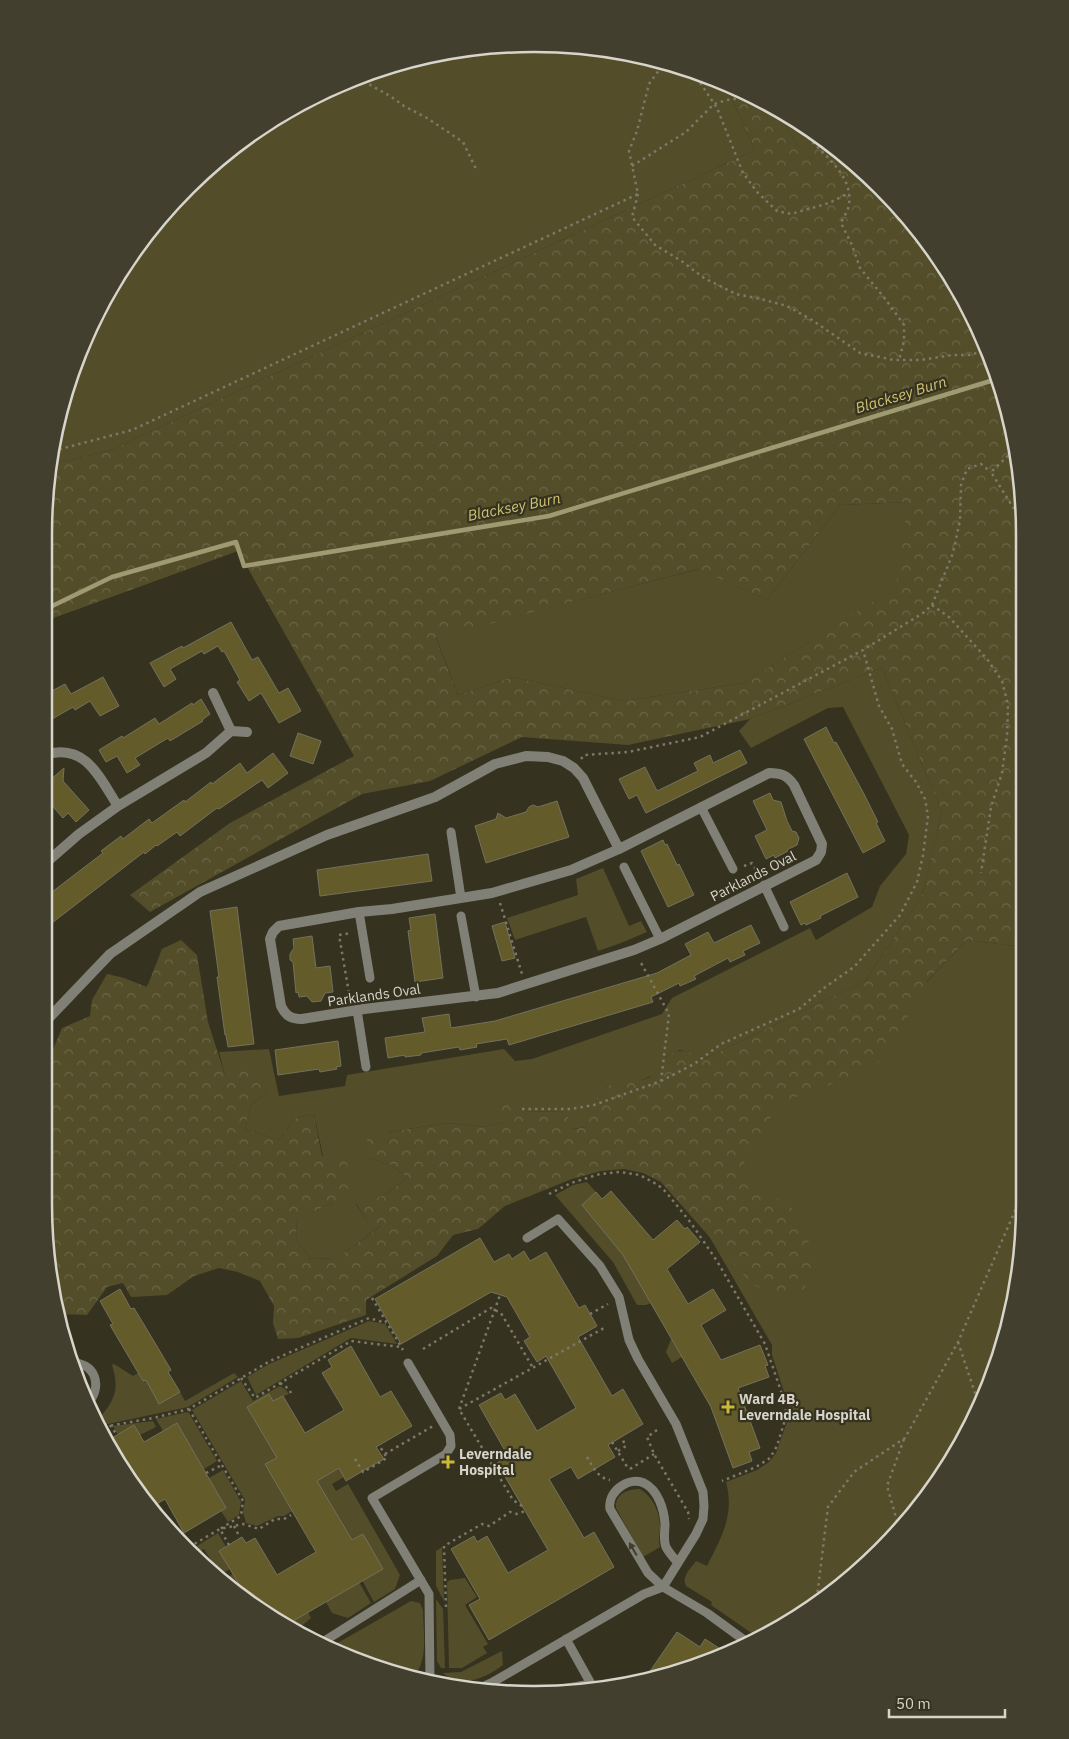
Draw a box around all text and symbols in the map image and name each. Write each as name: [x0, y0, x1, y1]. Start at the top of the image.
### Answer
water label: Blacksey Burn: [853, 372, 949, 417]
water label: Blacksey Burn: [466, 488, 562, 525]
street label: Parklands Oval: [707, 847, 799, 905]
street label: Parklands Oval: [326, 980, 422, 1010]
place label: Ward 4B, Leverndale Hospital: [739, 1390, 870, 1424]
marker: Ward 4B, Leverndale Hospital: [721, 1400, 735, 1414]
place label: Leverndale Hospital: [459, 1445, 532, 1479]
marker: Leverndale Hospital: [441, 1455, 455, 1469]
one-way arrow: [629, 1542, 638, 1555]
scale bar: [889, 1686, 1005, 1718]
text: 50 m: [896, 1694, 931, 1713]

